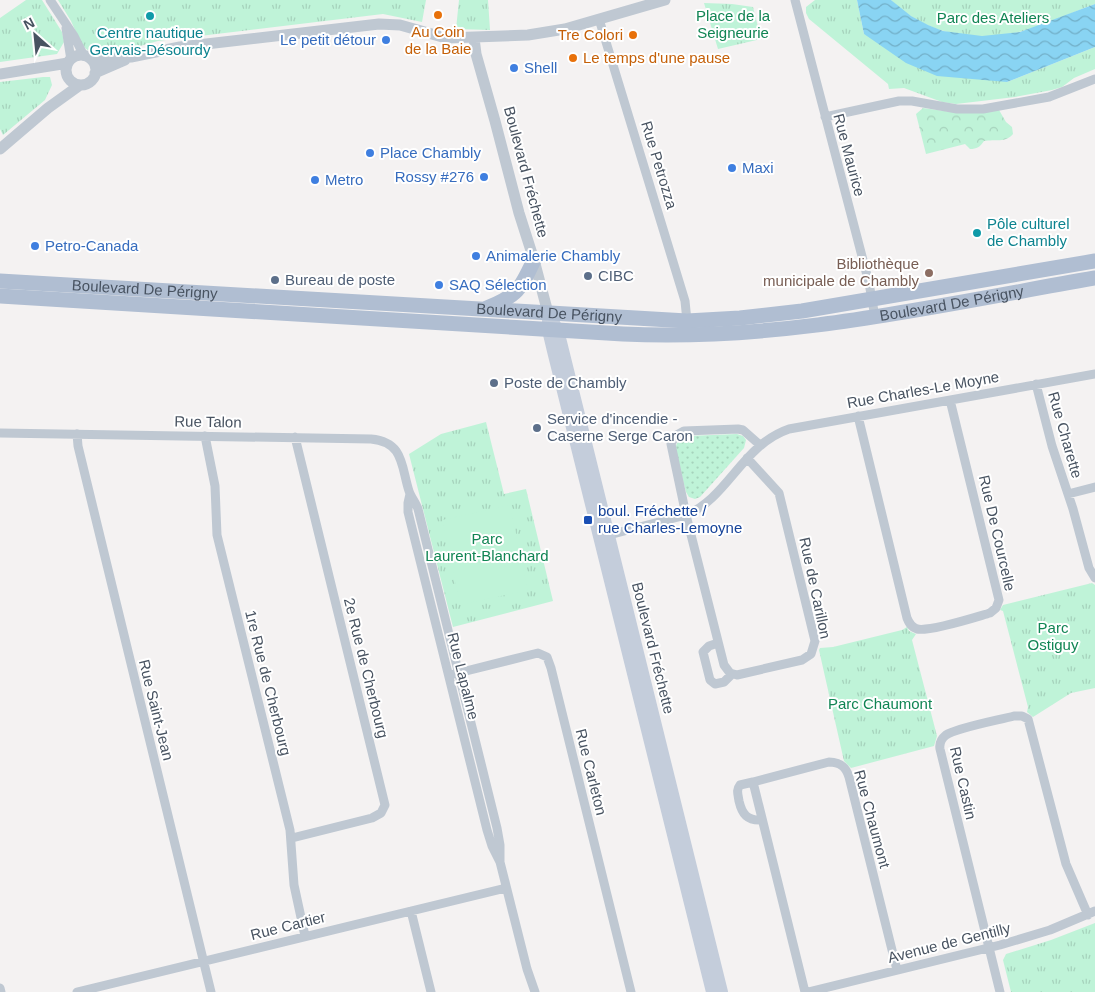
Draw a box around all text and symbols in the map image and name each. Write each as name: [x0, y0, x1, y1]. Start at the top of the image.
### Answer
park label: Place de la Seigneurie: [696, 7, 771, 41]
marker: Au Coin de la Baie: [432, 9, 444, 21]
park label: Parc des Ateliers: [937, 9, 1049, 26]
north arrow: [10, 10, 60, 60]
marker: Centre nautique Gervais-Désourdy: [144, 10, 156, 22]
text: N: [21, 14, 37, 33]
place label: Au Coin de la Baie: [405, 23, 471, 57]
place label: Centre nautique Gervais-Désourdy: [90, 24, 211, 58]
place label: Tre Colori: [558, 26, 623, 43]
marker: Tre Colori: [627, 29, 639, 41]
place label: Le petit détour: [280, 31, 376, 48]
marker: Le petit détour: [380, 34, 392, 46]
place label: Le temps d'une pause: [583, 49, 730, 66]
marker: Le temps d'une pause: [567, 52, 579, 64]
place label: Shell: [524, 59, 557, 76]
marker: Shell: [508, 62, 520, 74]
street label: Boulevard Fréchette: [501, 104, 552, 239]
street label: Rue Maurice: [830, 112, 869, 198]
street label: Rue Petrozza: [638, 119, 681, 211]
place label: Place Chambly: [380, 144, 481, 161]
marker: Place Chambly: [364, 147, 376, 159]
place label: Maxi: [742, 159, 774, 176]
marker: Maxi: [726, 162, 738, 174]
place label: Rossy #276: [395, 168, 474, 185]
place label: Metro: [325, 171, 363, 188]
marker: Rossy #276: [478, 171, 490, 183]
marker: Metro: [309, 174, 321, 186]
place label: Pôle culturel de Chambly: [987, 215, 1070, 249]
marker: Pôle culturel de Chambly: [971, 227, 983, 239]
place label: Petro-Canada: [45, 237, 139, 254]
marker: Petro-Canada: [29, 240, 41, 252]
place label: Animalerie Chambly: [486, 247, 621, 264]
marker: Animalerie Chambly: [470, 250, 482, 262]
place label: Bibliothèque municipale de Chambly: [763, 255, 919, 289]
place label: CIBC: [598, 267, 634, 284]
marker: Bibliothèque municipale de Chambly: [923, 267, 935, 279]
marker: CIBC: [582, 270, 594, 282]
place label: Bureau de poste: [285, 271, 395, 288]
marker: Bureau de poste: [269, 274, 281, 286]
street label: Boulevard De Périgny: [71, 276, 219, 302]
place label: SAQ Sélection: [449, 276, 547, 293]
marker: SAQ Sélection: [433, 279, 445, 291]
street label: Boulevard De Périgny: [878, 282, 1026, 324]
street label: Boulevard De Périgny: [476, 300, 623, 325]
street label: Rue Charles-Le Moyne: [845, 368, 1000, 411]
place label: Poste de Chambly: [504, 374, 627, 391]
marker: Poste de Chambly: [488, 377, 500, 389]
street label: Rue Charette: [1045, 390, 1086, 480]
place label: Service d'incendie - Caserne Serge Caron: [547, 410, 693, 444]
street label: Rue Talon: [174, 412, 242, 431]
marker: Service d'incendie - Caserne Serge Caron: [531, 422, 543, 434]
street label: Rue De Courcelle: [976, 473, 1019, 592]
place label: boul. Fréchette / rue Charles-Lemoyne: [598, 502, 742, 536]
marker: boul. Fréchette / rue Charles-Lemoyne: [582, 514, 594, 526]
park label: Parc Laurent-Blanchard: [425, 530, 549, 564]
street label: Rue de Carillon: [796, 536, 835, 640]
street label: Boulevard Fréchette: [629, 580, 678, 715]
street label: 2e Rue de Cherbourg: [341, 596, 392, 740]
street label: 1re Rue de Cherbourg: [242, 608, 295, 757]
park label: Parc Ostiguy: [1028, 619, 1079, 653]
street label: Rue Lapalme: [444, 631, 483, 721]
street label: Rue Saint-Jean: [136, 658, 177, 762]
park label: Parc Chaumont: [828, 695, 933, 712]
street label: Rue Carleton: [573, 727, 610, 817]
street label: Rue Castin: [947, 745, 980, 821]
street label: Rue Chaumont: [851, 768, 894, 871]
street label: Rue Cartier: [249, 908, 327, 943]
street label: Avenue de Gentilly: [886, 919, 1012, 966]

